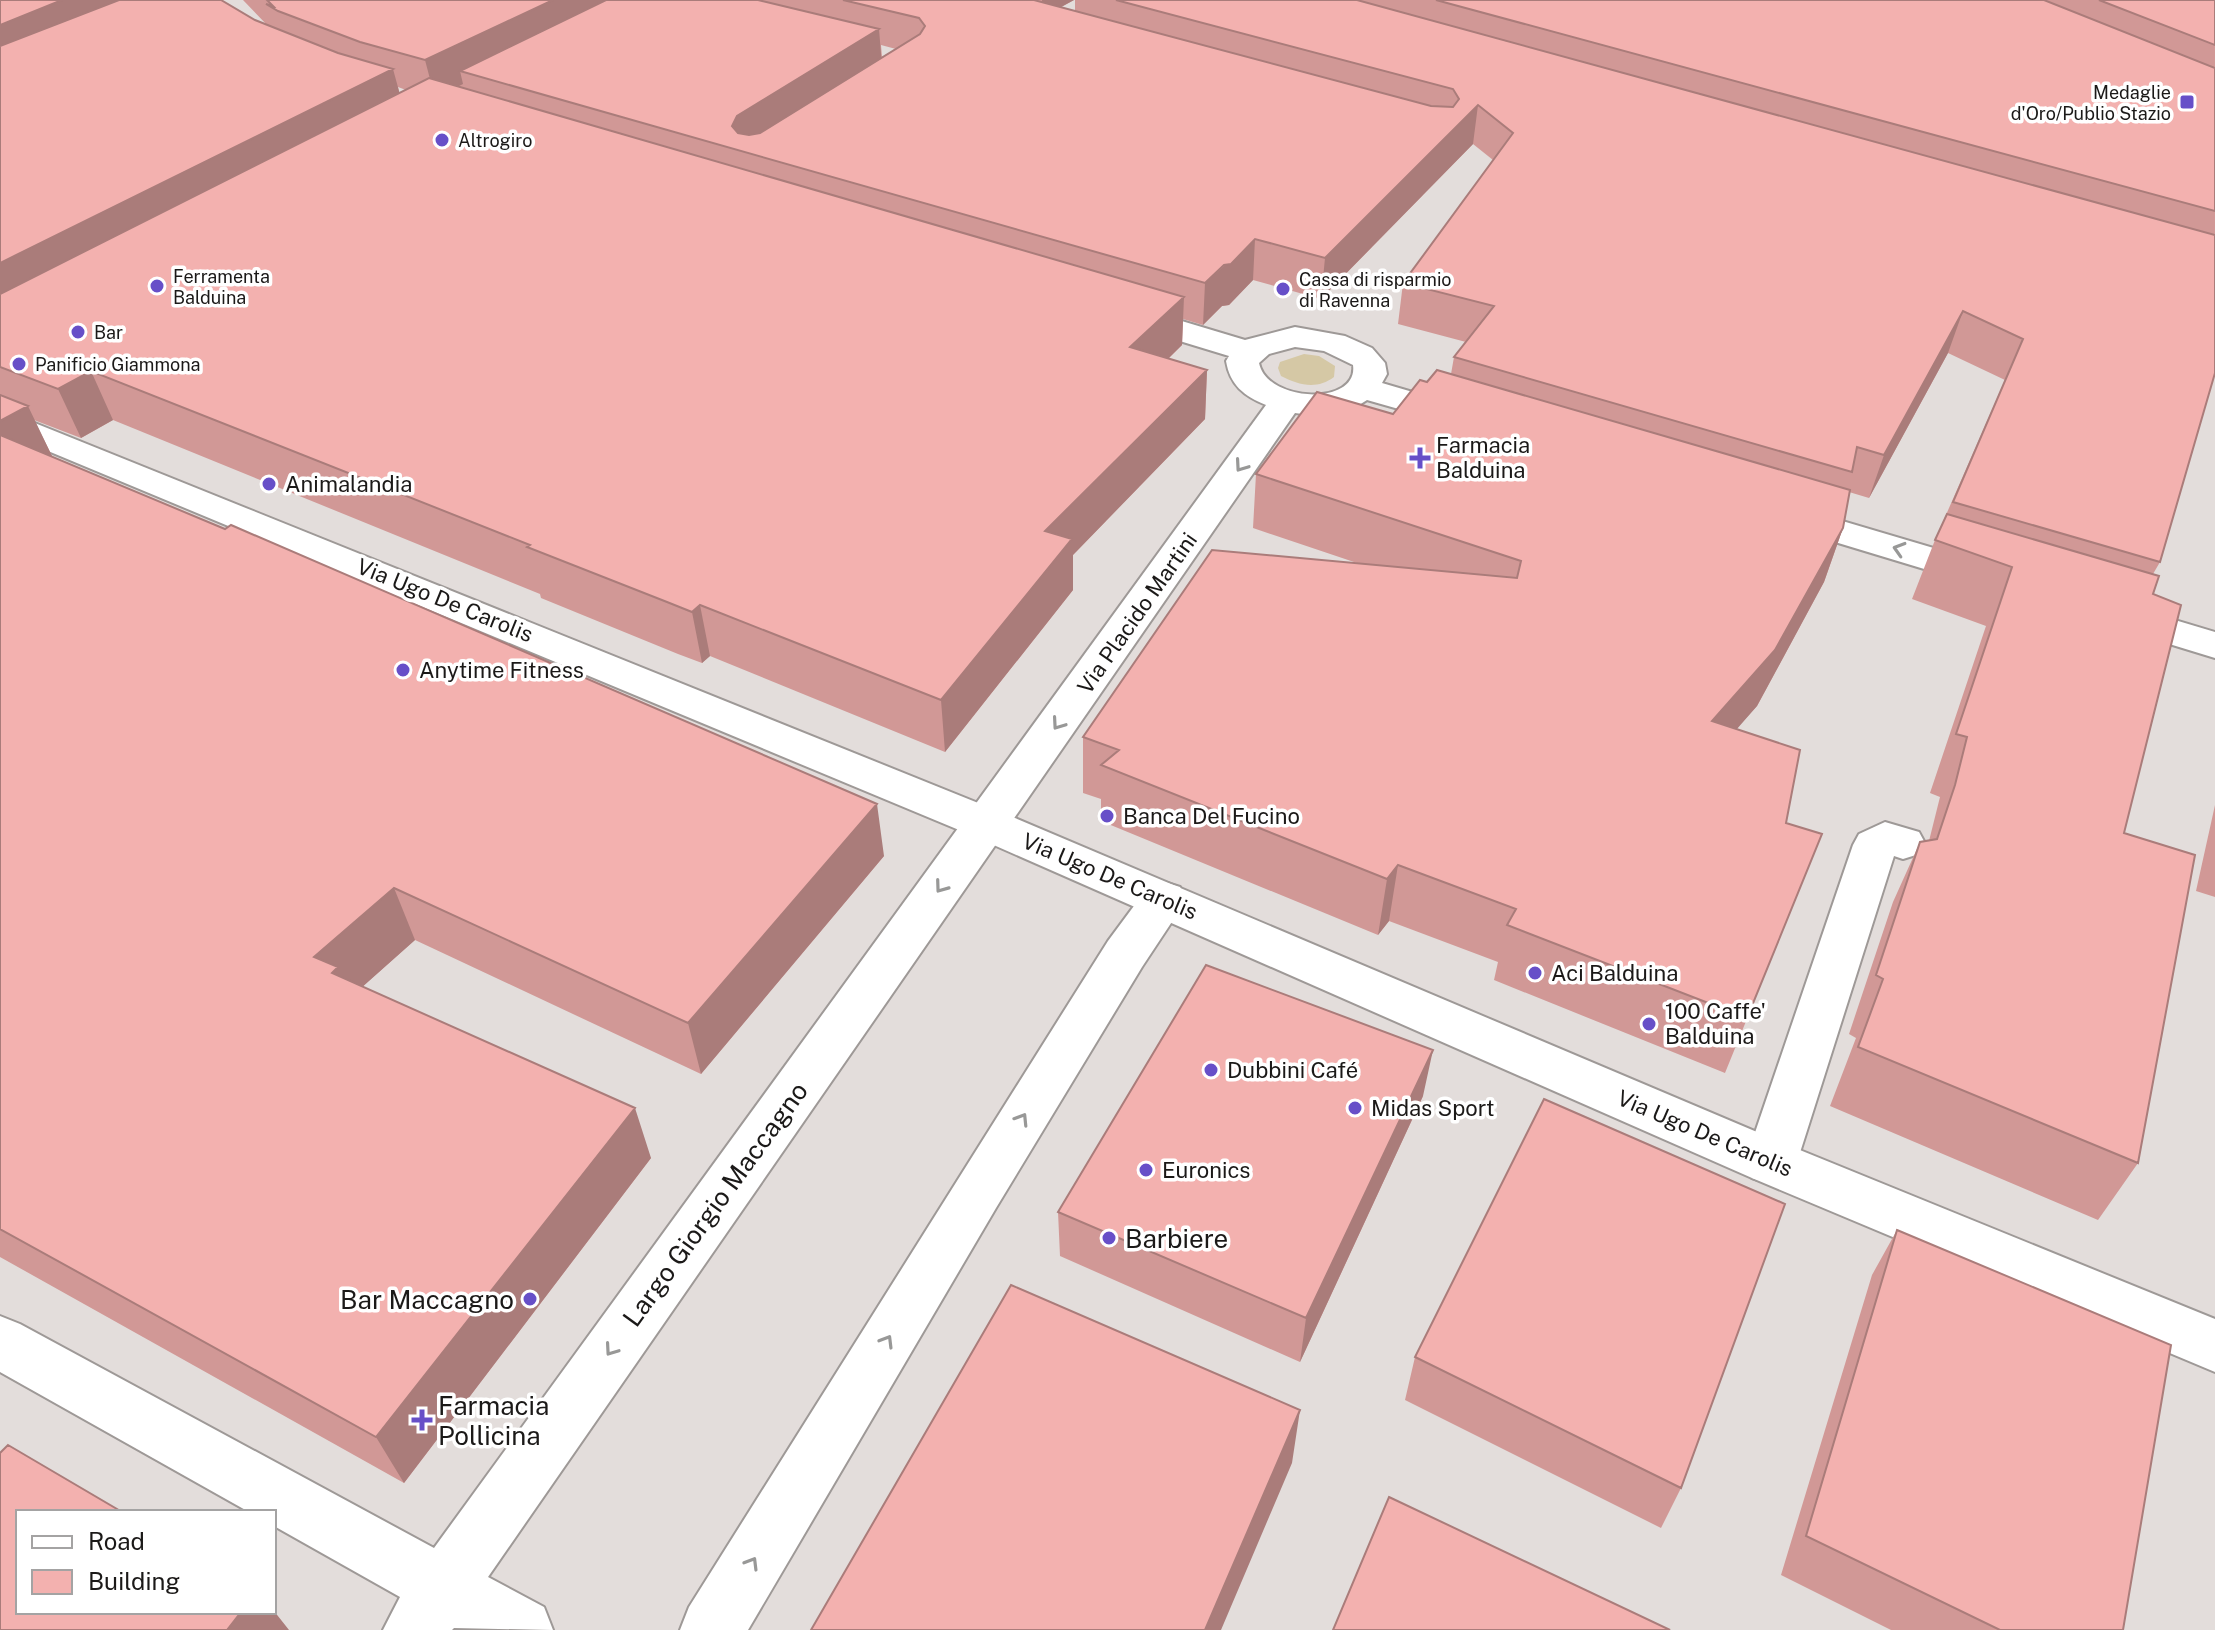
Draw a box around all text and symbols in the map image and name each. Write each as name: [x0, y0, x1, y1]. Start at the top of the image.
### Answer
place label: Medaglie d'Oro/Publio Stazio: [2011, 82, 2171, 124]
marker: Medaglie d'Oro/Publio Stazio: [2178, 93, 2196, 111]
place label: Altrogiro: [458, 130, 532, 151]
marker: Altrogiro: [433, 131, 451, 149]
place label: Ferramenta Balduina: [173, 266, 270, 308]
place label: Cassa di risparmio di Ravenna: [1299, 269, 1452, 311]
marker: Ferramenta Balduina: [148, 277, 166, 295]
marker: Cassa di risparmio di Ravenna: [1274, 280, 1292, 298]
place label: Bar: [94, 322, 123, 343]
marker: Bar: [69, 323, 87, 341]
place label: Panificio Giammona: [35, 354, 200, 375]
marker: Panificio Giammona: [10, 355, 28, 373]
place label: Farmacia Balduina: [1436, 432, 1530, 483]
marker: Farmacia Balduina: [1411, 449, 1429, 467]
one-way arrow: [1236, 457, 1251, 471]
place label: Animalandia: [285, 471, 412, 497]
marker: Animalandia: [260, 475, 278, 493]
street label: Via Placido Martini: [1072, 527, 1202, 699]
one-way arrow: [1893, 542, 1906, 558]
street label: Via Ugo De Carolis: [353, 553, 537, 647]
place label: Anytime Fitness: [419, 657, 584, 683]
marker: Anytime Fitness: [394, 661, 412, 679]
one-way arrow: [1053, 715, 1068, 729]
place label: Banca Del Fucino: [1123, 803, 1300, 829]
marker: Banca Del Fucino: [1098, 807, 1116, 825]
street label: Via Ugo De Carolis: [1019, 827, 1201, 925]
one-way arrow: [936, 879, 951, 893]
place label: Aci Balduina: [1551, 960, 1678, 986]
marker: Aci Balduina: [1526, 964, 1544, 982]
place label: 100 Caffe' Balduina: [1665, 998, 1766, 1049]
marker: 100 Caffe' Balduina: [1640, 1015, 1658, 1033]
place label: Dubbini Café: [1227, 1057, 1358, 1083]
marker: Dubbini Café: [1202, 1061, 1220, 1079]
street label: Largo Giorgio Maccagno: [616, 1076, 814, 1332]
street label: Via Ugo De Carolis: [1614, 1084, 1796, 1182]
place label: Midas Sport: [1371, 1095, 1495, 1121]
marker: Midas Sport: [1346, 1099, 1364, 1117]
one-way arrow: [1013, 1113, 1028, 1128]
place label: Euronics: [1162, 1157, 1250, 1183]
marker: Euronics: [1137, 1161, 1155, 1179]
place label: Barbiere: [1125, 1223, 1228, 1254]
marker: Barbiere: [1100, 1229, 1118, 1247]
place label: Bar Maccagno: [340, 1284, 514, 1315]
marker: Bar Maccagno: [521, 1290, 539, 1308]
one-way arrow: [877, 1335, 893, 1350]
one-way arrow: [606, 1341, 621, 1355]
place label: Farmacia Pollicina: [438, 1390, 549, 1451]
marker: Farmacia Pollicina: [413, 1411, 431, 1429]
legend: [16, 1510, 276, 1614]
text: Road: [88, 1527, 145, 1555]
one-way arrow: [742, 1557, 758, 1572]
text: Building: [88, 1567, 180, 1595]

